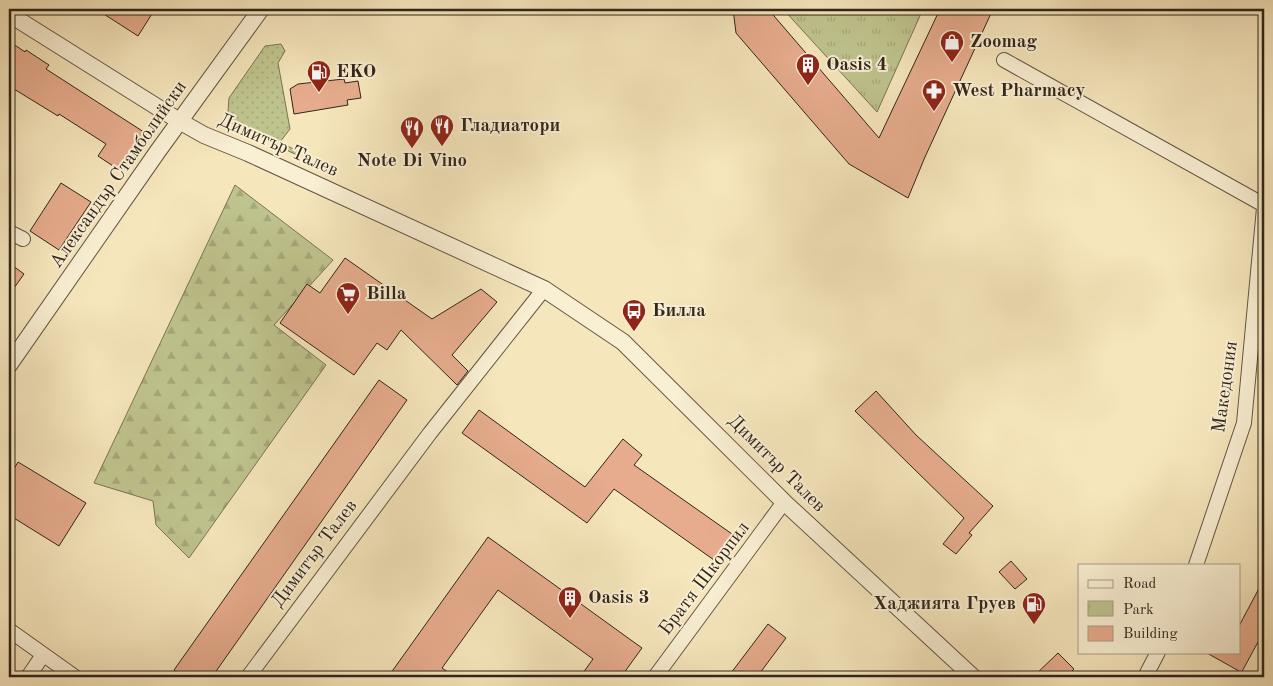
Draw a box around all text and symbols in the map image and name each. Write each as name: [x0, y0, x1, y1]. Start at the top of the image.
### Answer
shop icon: Zoomag: [939, 29, 965, 63]
place label: Zoomag: [970, 33, 1037, 52]
building icon: Oasis 4: [795, 52, 821, 86]
place label: Oasis 4: [826, 56, 887, 75]
fuel station icon: EKO: [306, 59, 332, 93]
place label: EKO: [336, 63, 376, 82]
street label: Александър Стамболийски: [47, 78, 191, 272]
pharmacy icon: West Pharmacy: [921, 78, 947, 112]
place label: West Pharmacy: [952, 82, 1086, 101]
street label: Димитър Талев: [215, 111, 341, 181]
restaurant icon: Гладиатори: [429, 113, 455, 147]
restaurant icon: Note Di Vino: [399, 115, 425, 149]
place label: Гладиатори: [460, 117, 561, 136]
place label: Note Di Vino: [357, 152, 467, 171]
supermarket icon: Billa: [335, 281, 361, 315]
place label: Billa: [366, 285, 407, 304]
bus stop icon: Билла: [621, 298, 647, 332]
place label: Билла: [652, 302, 706, 321]
street label: Македония: [1210, 340, 1242, 434]
street label: Димитър Талев: [724, 412, 828, 516]
street label: Димитър Талев: [269, 497, 361, 611]
street label: Братя Шкорпил: [656, 519, 754, 639]
legend: [1078, 564, 1240, 654]
text: Road: [1123, 577, 1157, 592]
building icon: Oasis 3: [557, 585, 583, 619]
place label: Oasis 3: [588, 589, 649, 608]
fuel station icon: Хаджията Груев: [1021, 591, 1047, 625]
place label: Хаджията Груев: [873, 595, 1016, 614]
text: Park: [1123, 603, 1154, 618]
text: Building: [1123, 627, 1178, 642]

